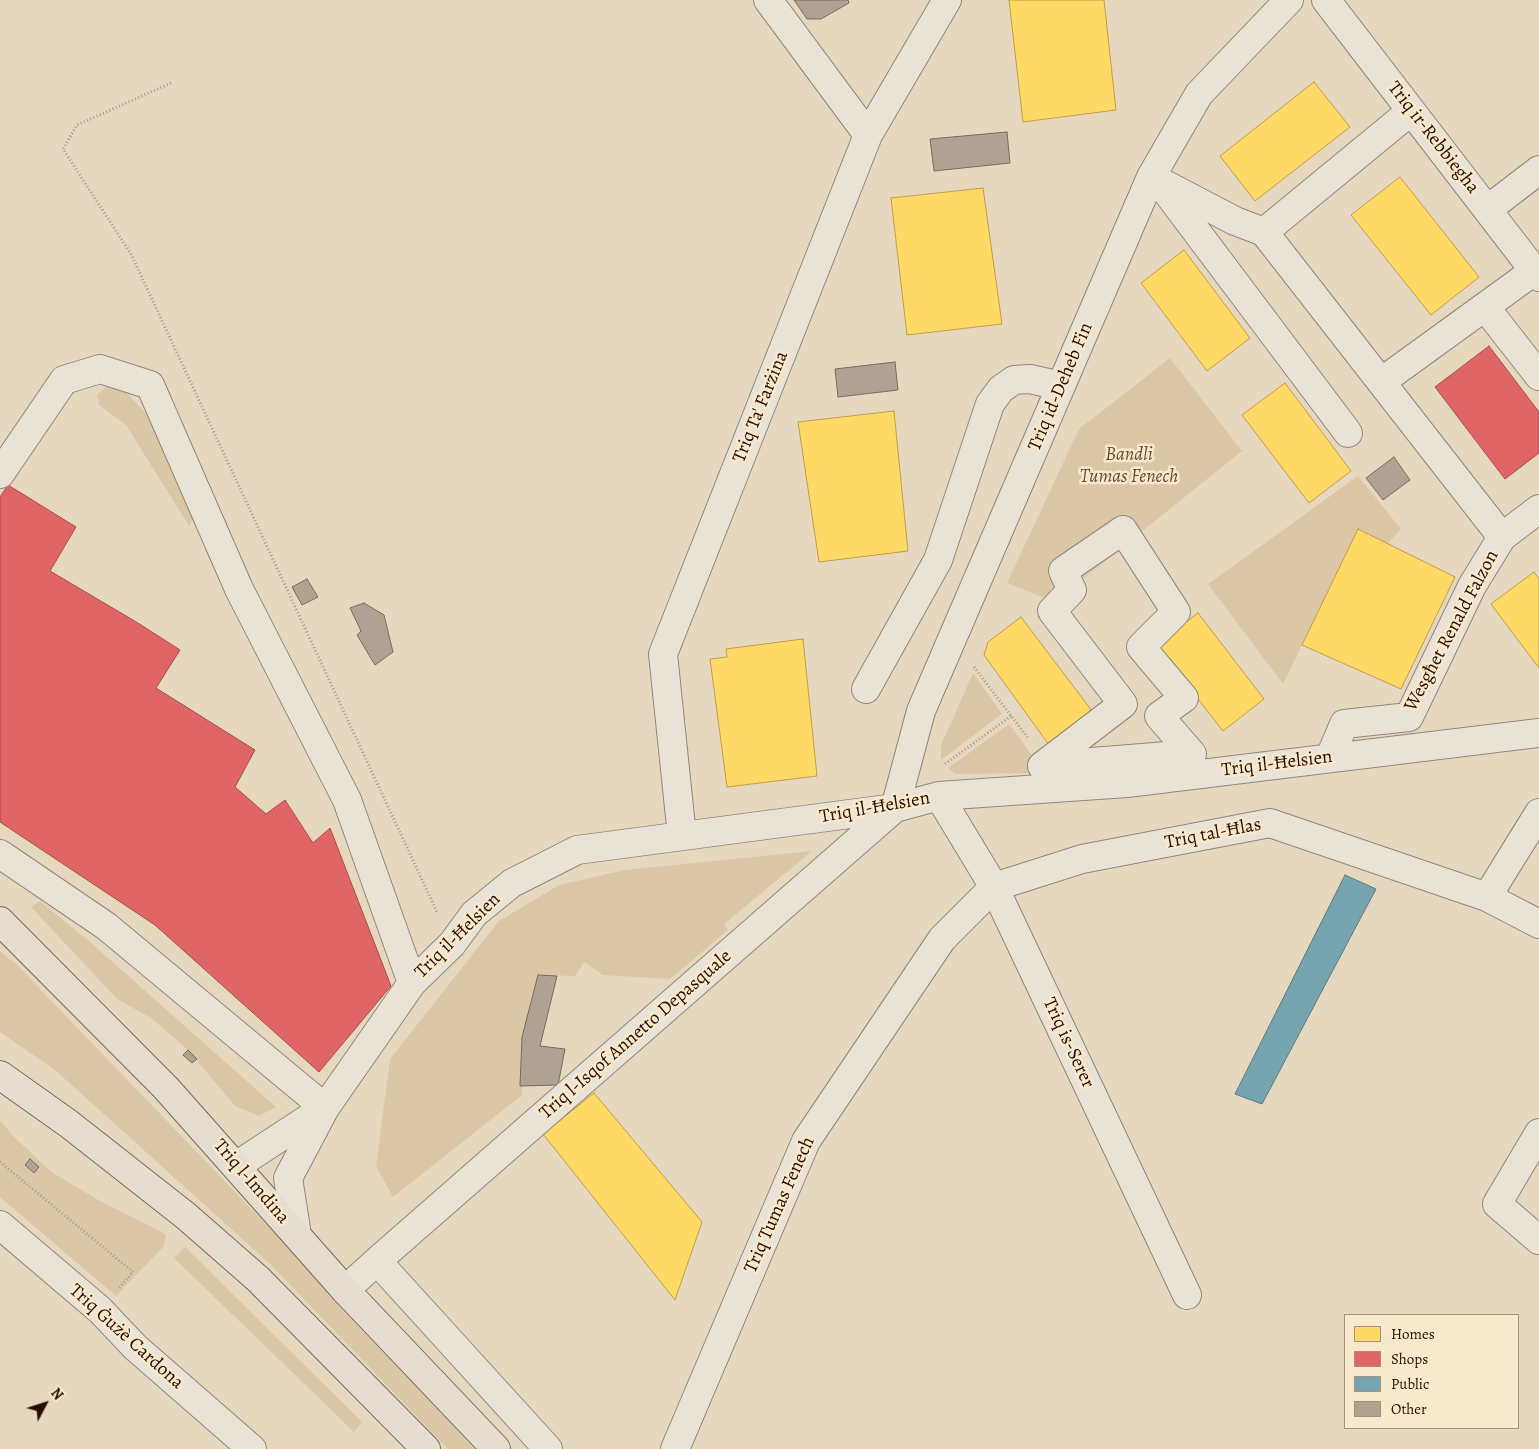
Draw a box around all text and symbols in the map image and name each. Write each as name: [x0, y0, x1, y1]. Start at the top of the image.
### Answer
street label: Triq ir-Rebbiegha: [1382, 77, 1484, 199]
street label: Triq id-Deheb Fin: [1024, 319, 1098, 455]
street label: Triq Ta' Farżina: [728, 348, 794, 466]
park label: Bandli Tumas Fenech: [1080, 444, 1178, 488]
street label: Wesgħet Renald Falzon: [1400, 547, 1504, 715]
street label: Triq il-Ħelsien: [1220, 746, 1334, 782]
street label: Triq il-Ħelsien: [818, 787, 932, 829]
street label: Triq tal-Ħlas: [1163, 813, 1263, 855]
street label: Triq il-Ħelsien: [410, 888, 506, 984]
street label: Triq l-Isqof Annetto Depasquale: [535, 945, 737, 1125]
street label: Triq is-Serer: [1037, 994, 1099, 1092]
street label: Triq Tumas Fenech: [740, 1133, 820, 1277]
street label: Triq l-Imdina: [208, 1135, 294, 1229]
street label: Triq Ġużè Cardona: [64, 1280, 188, 1394]
legend: [1344, 1314, 1519, 1429]
text: Homes: [1391, 1324, 1435, 1344]
text: Shops: [1391, 1349, 1428, 1369]
text: Public: [1391, 1374, 1429, 1394]
north arrow: [20, 1379, 70, 1429]
text: N: [46, 1384, 67, 1404]
text: Other: [1391, 1399, 1427, 1419]

